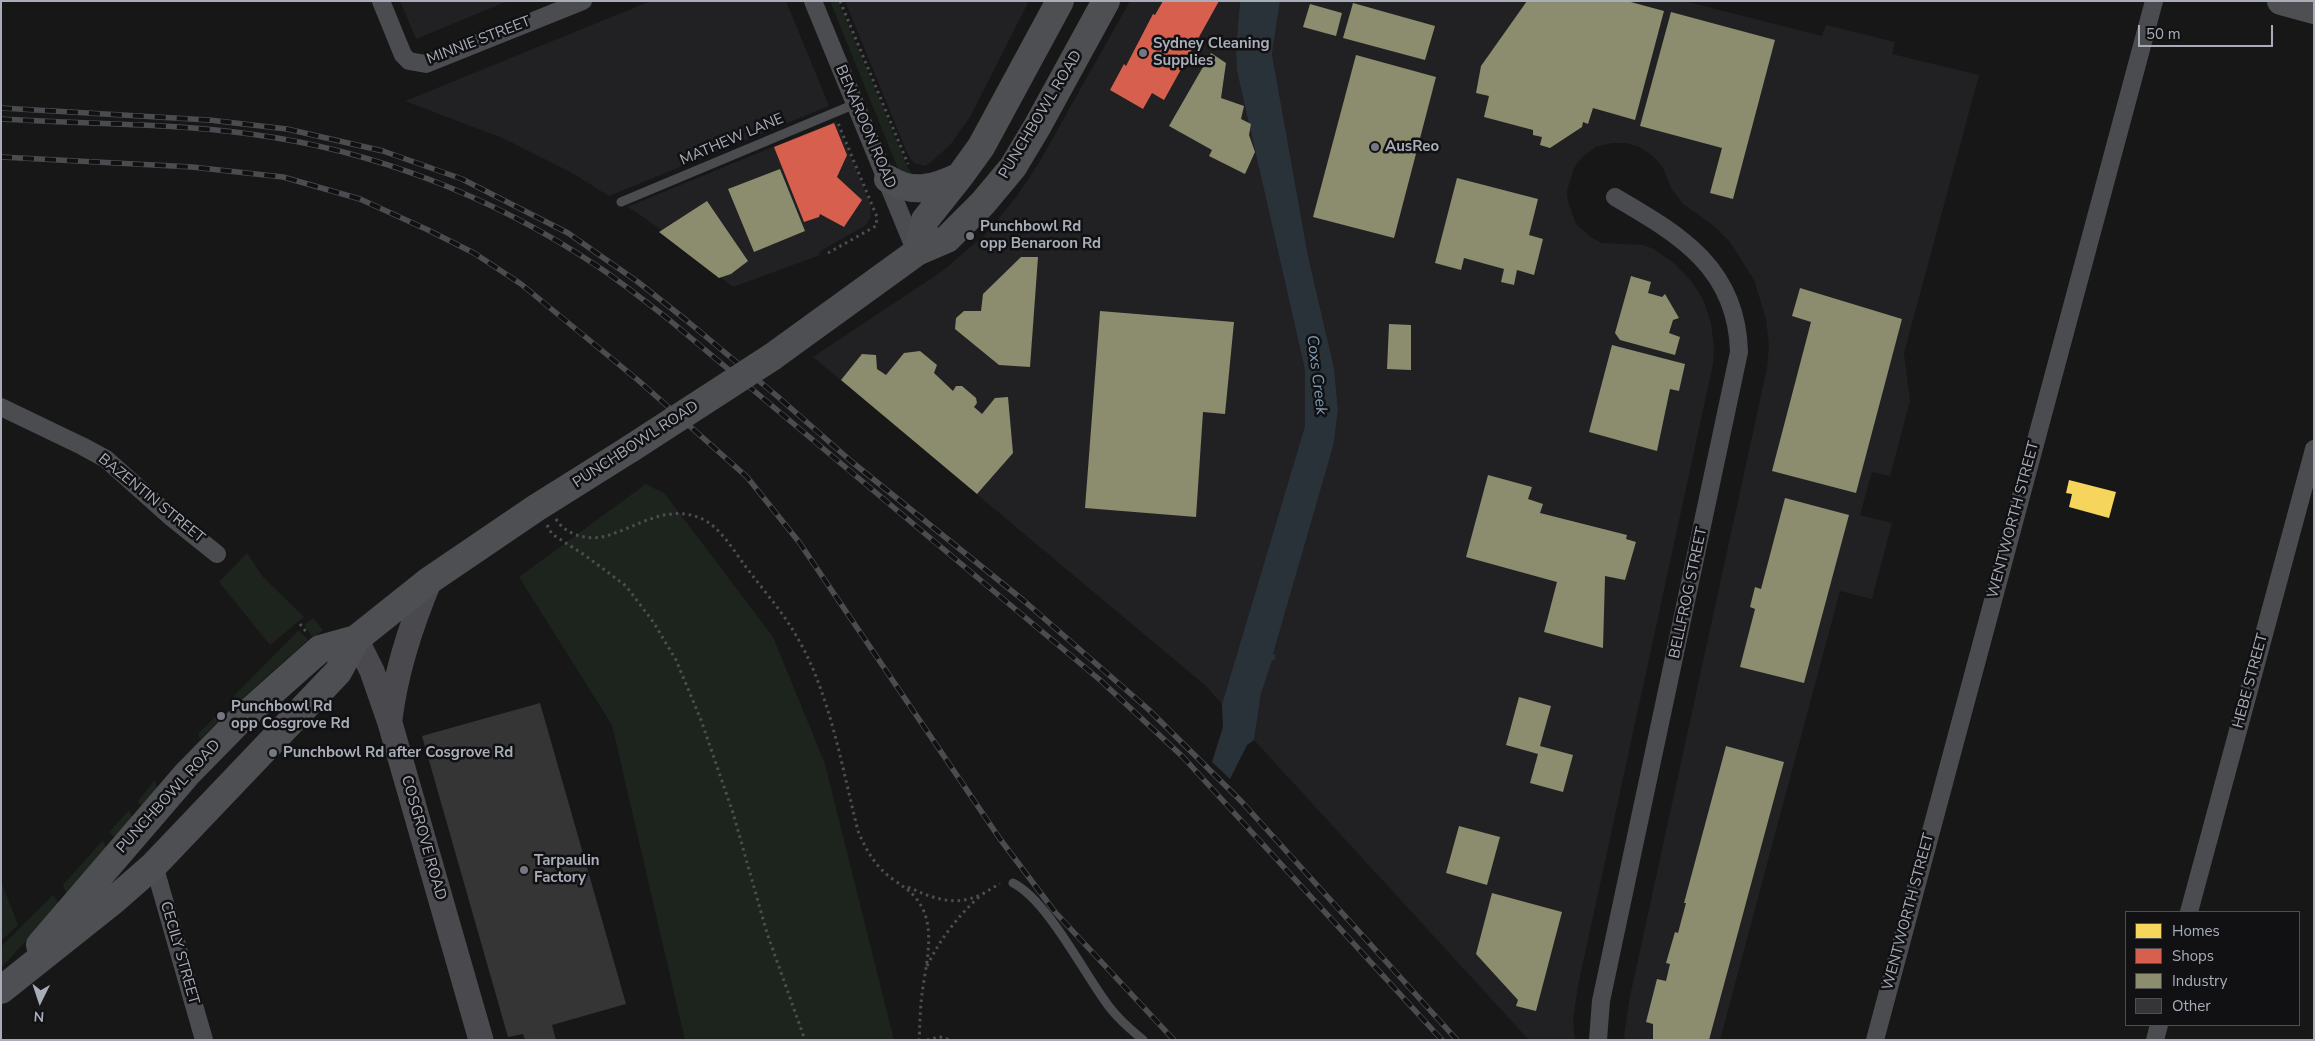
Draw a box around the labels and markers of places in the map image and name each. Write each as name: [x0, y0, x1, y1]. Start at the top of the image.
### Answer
place label: Sydney Cleaning Supplies: [1153, 35, 1269, 70]
marker: Sydney Cleaning Supplies: [1137, 47, 1149, 59]
place label: AusReo: [1385, 138, 1439, 156]
marker: AusReo: [1369, 141, 1381, 153]
place label: Punchbowl Rd opp Benaroon Rd: [980, 218, 1101, 253]
marker: Punchbowl Rd opp Benaroon Rd: [964, 230, 976, 242]
place label: Punchbowl Rd opp Cosgrove Rd: [231, 698, 350, 733]
marker: Punchbowl Rd opp Cosgrove Rd: [215, 710, 227, 722]
place label: Punchbowl Rd after Cosgrove Rd: [283, 744, 513, 762]
marker: Punchbowl Rd after Cosgrove Rd: [267, 747, 279, 759]
place label: Tarpaulin Factory: [534, 852, 600, 887]
marker: Tarpaulin Factory: [518, 864, 530, 876]

